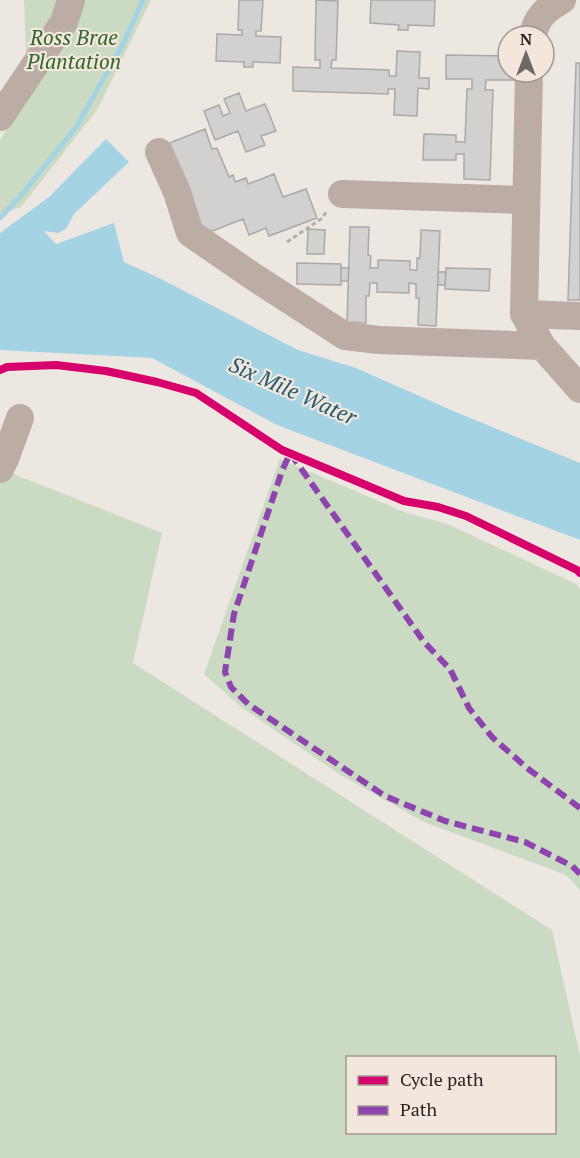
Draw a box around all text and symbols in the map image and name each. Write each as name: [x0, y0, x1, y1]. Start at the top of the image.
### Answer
park label: Ross Brae Plantation: [26, 23, 121, 75]
north arrow: [496, 24, 556, 84]
text: N: [520, 28, 532, 50]
water label: Six Mile Water: [225, 349, 363, 432]
legend: [346, 1056, 556, 1134]
text: Cycle path: [400, 1067, 484, 1091]
text: Path: [400, 1097, 437, 1121]

